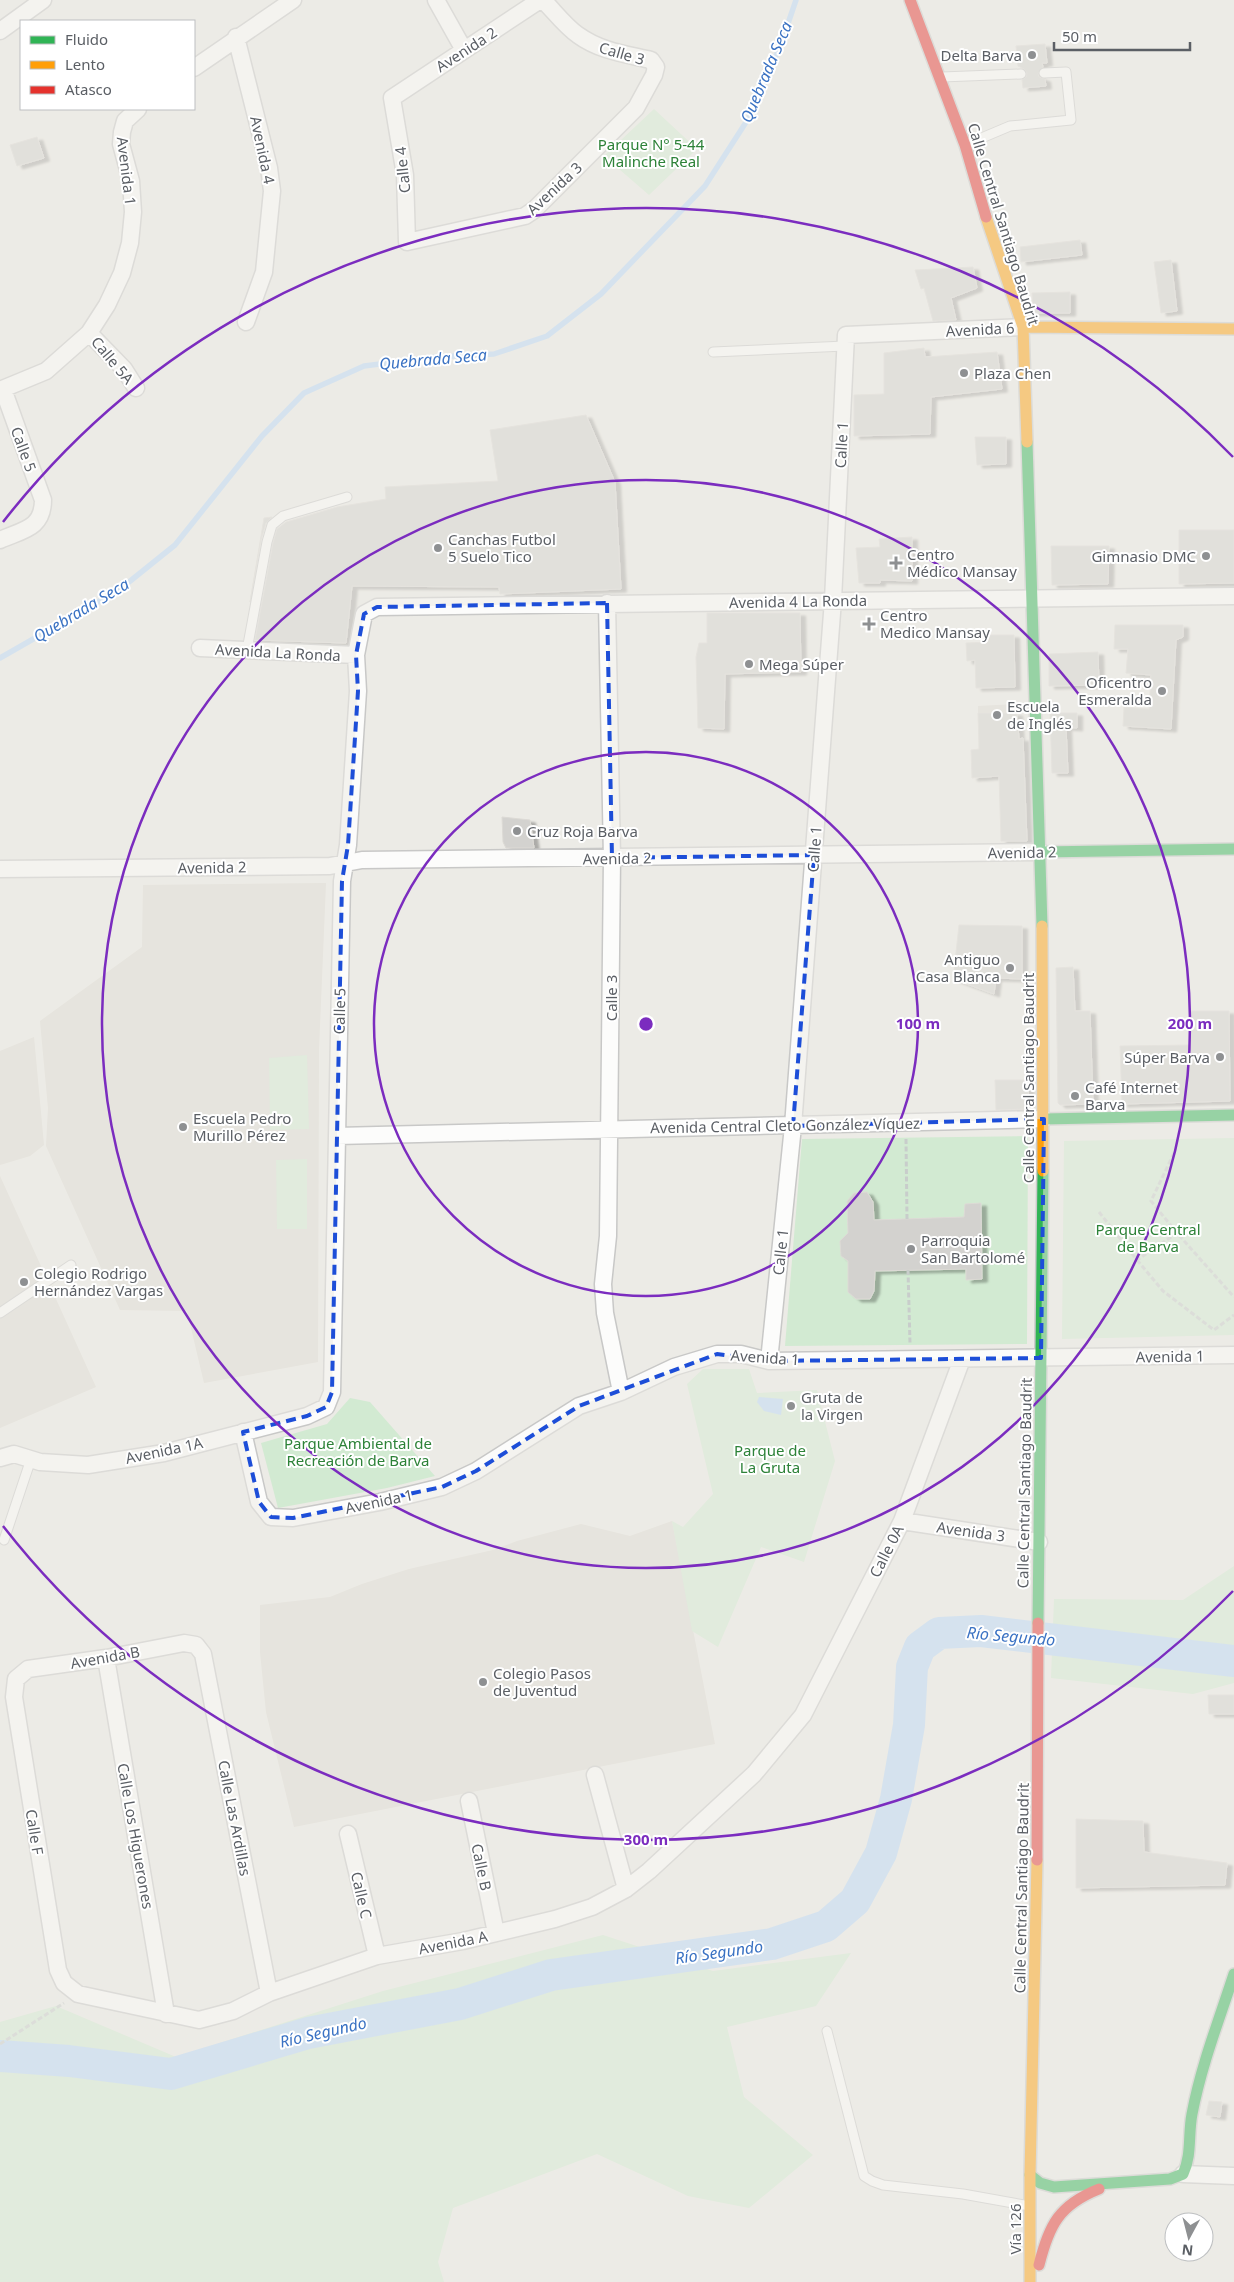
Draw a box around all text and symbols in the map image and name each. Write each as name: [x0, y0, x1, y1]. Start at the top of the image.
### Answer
water label: Quebrada Seca: [735, 18, 797, 126]
legend: [20, 20, 195, 110]
scale bar: [1054, 20, 1190, 52]
street label: Avenida 2: [432, 22, 500, 76]
text: 50 m: [1062, 26, 1097, 46]
text: Fluido: [65, 29, 108, 49]
street label: Calle 3: [597, 37, 647, 69]
place label: Delta Barva: [941, 45, 1022, 65]
marker: Delta Barva: [1026, 49, 1038, 61]
text: Lento: [65, 54, 105, 74]
text: Atasco: [65, 79, 112, 99]
street label: Avenida 4: [246, 114, 280, 186]
street label: Calle Central Santiago Baudrit: [964, 120, 1045, 328]
park label: Parque N° 5-44 Malinche Real: [598, 134, 705, 171]
street label: Avenida 1: [113, 136, 141, 206]
street label: Calle 4: [390, 145, 414, 194]
street label: Avenida 3: [522, 157, 586, 219]
street label: Avenida 6: [945, 317, 1015, 341]
street label: Calle 5A: [87, 332, 139, 388]
water label: Quebrada Seca: [378, 343, 488, 375]
place label: Plaza Chen: [974, 363, 1051, 383]
marker: Plaza Chen: [958, 367, 970, 379]
street label: Calle 1: [830, 421, 852, 469]
street label: Calle 5: [7, 424, 41, 474]
place label: Canchas Futbol 5 Suelo Tico: [448, 529, 556, 566]
marker: Canchas Futbol 5 Suelo Tico: [432, 542, 444, 554]
place label: Centro Médico Mansay: [907, 544, 1017, 581]
place label: Gimnasio DMC: [1091, 546, 1197, 566]
marker: Gimnasio DMC: [1200, 550, 1212, 562]
marker: Centro Médico Mansay: [889, 556, 903, 570]
water label: Quebrada Seca: [29, 573, 133, 647]
street label: Avenida 4 La Ronda: [729, 590, 867, 612]
place label: Centro Medico Mansay: [880, 605, 990, 642]
marker: Centro Medico Mansay: [862, 617, 876, 631]
street label: Avenida La Ronda: [215, 639, 341, 665]
place label: Mega Súper: [759, 654, 844, 674]
marker: Mega Súper: [743, 658, 755, 670]
place label: Oficentro Esmeralda: [1078, 672, 1152, 709]
marker: Oficentro Esmeralda: [1156, 685, 1168, 697]
place label: Escuela de Inglés: [1007, 696, 1072, 733]
marker: Escuela de Inglés: [991, 709, 1003, 721]
place label: Cruz Roja Barva: [527, 821, 638, 841]
marker: Cruz Roja Barva: [511, 825, 523, 837]
street label: Calle 1: [802, 825, 826, 873]
street label: Avenida 2: [987, 841, 1057, 863]
street label: Avenida 2: [582, 847, 652, 869]
street label: Avenida 2: [177, 856, 247, 878]
place label: Antiguo Casa Blanca: [916, 949, 1000, 986]
marker: Antiguo Casa Blanca: [1004, 962, 1016, 974]
street label: Calle Central Santiago Baudrit: [1018, 972, 1038, 1183]
street label: Calle 3: [601, 975, 621, 1021]
street label: Calle 5: [329, 988, 349, 1034]
text: 100 m: [896, 1013, 940, 1033]
text: 200 m: [1168, 1013, 1212, 1033]
centre of rings: [637, 1015, 655, 1033]
place label: Súper Barva: [1124, 1047, 1210, 1067]
marker: Súper Barva: [1214, 1051, 1226, 1063]
place label: Café Internet Barva: [1085, 1077, 1179, 1114]
marker: Café Internet Barva: [1069, 1090, 1081, 1102]
place label: Escuela Pedro Murillo Pérez: [193, 1108, 291, 1145]
street label: Avenida Central Cleto González Víquez: [650, 1113, 920, 1137]
marker: Escuela Pedro Murillo Pérez: [177, 1121, 189, 1133]
park label: Parque Central de Barva: [1095, 1219, 1201, 1256]
street label: Calle 1: [768, 1228, 792, 1276]
place label: Parroquia San Bartolomé: [921, 1230, 1025, 1267]
marker: Parroquia San Bartolomé: [905, 1243, 917, 1255]
place label: Colegio Rodrigo Hernández Vargas: [34, 1263, 163, 1300]
marker: Colegio Rodrigo Hernández Vargas: [18, 1276, 30, 1288]
street label: Avenida 1: [730, 1345, 800, 1369]
street label: Avenida 1: [1135, 1345, 1205, 1367]
street label: Calle Central Santiago Baudrit: [1012, 1377, 1036, 1588]
place label: Gruta de la Virgen: [801, 1387, 863, 1424]
marker: Gruta de la Virgen: [785, 1400, 797, 1412]
street label: Avenida 1A: [124, 1432, 205, 1468]
park label: Parque Ambiental de Recreación de Barva: [284, 1433, 432, 1470]
park label: Parque de La Gruta: [734, 1440, 806, 1477]
street label: Avenida 1: [343, 1484, 415, 1518]
street label: Avenida 3: [935, 1516, 1007, 1546]
street label: Calle 0A: [864, 1521, 908, 1581]
water label: Río Segundo: [966, 1621, 1056, 1651]
street label: Avenida B: [69, 1641, 141, 1673]
place label: Colegio Pasos de Juventud: [493, 1663, 591, 1700]
marker: Colegio Pasos de Juventud: [477, 1676, 489, 1688]
street label: Calle Las Ardillas: [214, 1759, 256, 1877]
street label: Calle Los Higuerones: [113, 1761, 159, 1911]
street label: Calle Central Santiago Baudrit: [1009, 1782, 1033, 1993]
street label: Calle F: [22, 1808, 48, 1856]
text: 300 m: [624, 1829, 668, 1849]
street label: Calle B: [467, 1842, 497, 1892]
street label: Calle C: [347, 1870, 377, 1921]
street label: Avenida A: [417, 1925, 490, 1958]
water label: Río Segundo: [674, 1935, 764, 1969]
water label: Río Segundo: [277, 2011, 369, 2053]
street label: Vía 126: [1005, 2204, 1025, 2254]
north arrow: [1164, 2212, 1214, 2262]
text: N: [1181, 2240, 1194, 2261]

